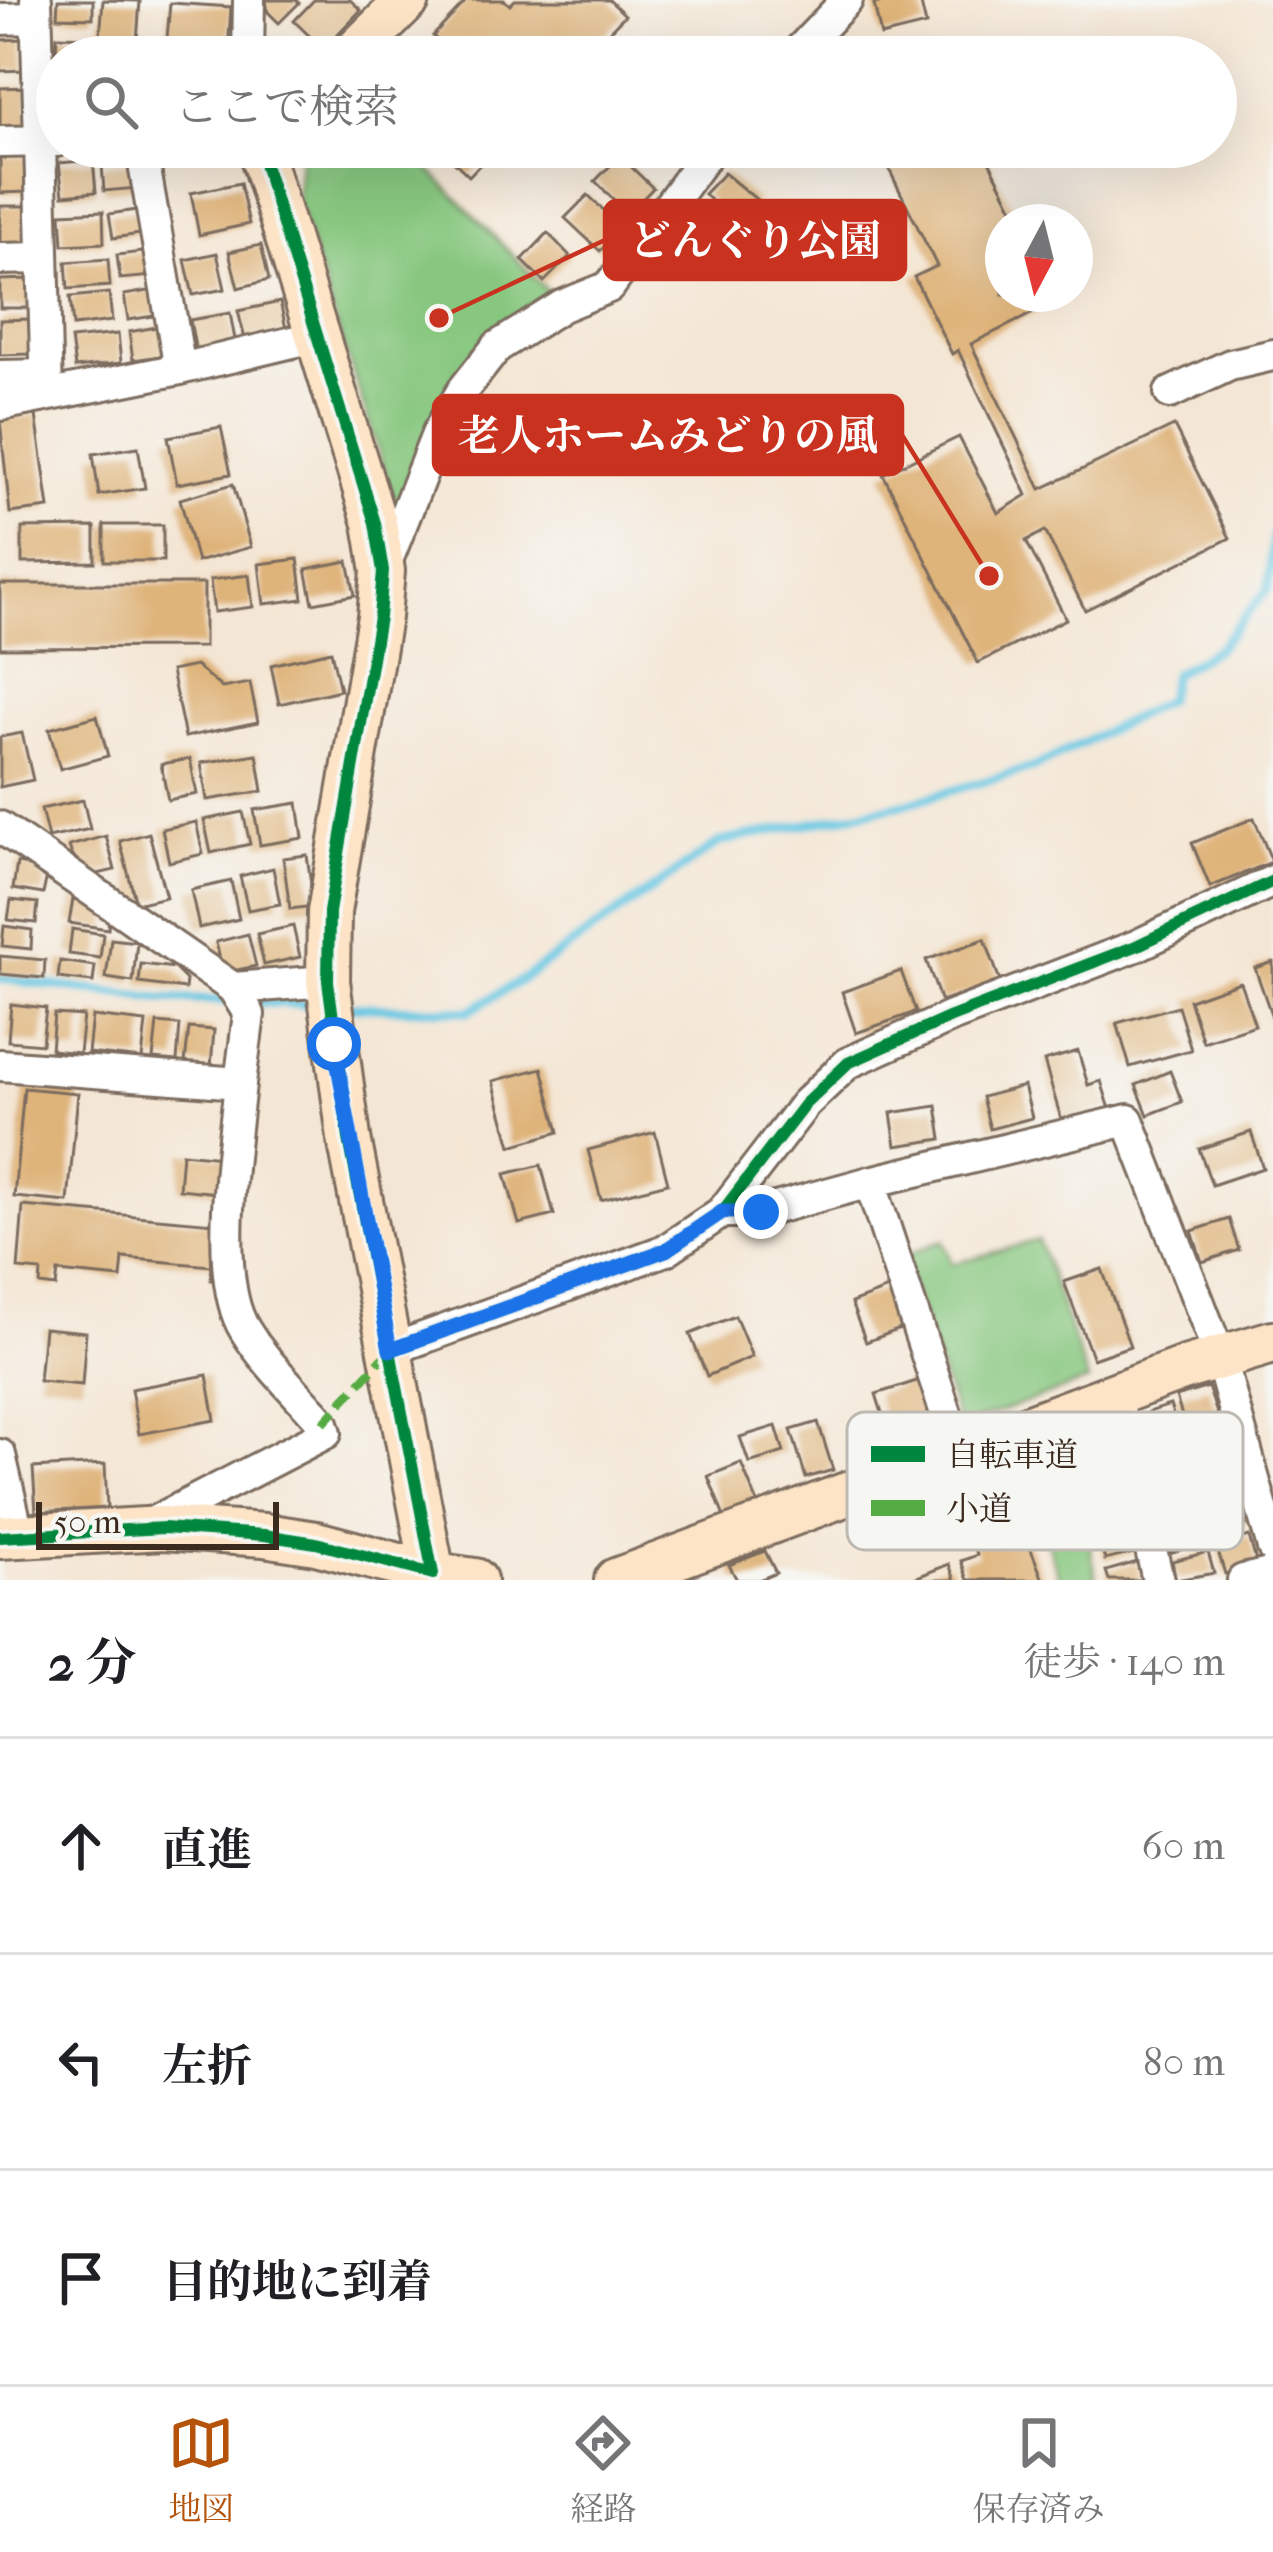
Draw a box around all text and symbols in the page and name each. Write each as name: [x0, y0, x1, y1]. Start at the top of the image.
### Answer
search box: [36, 36, 1237, 168]
icon: search: [78, 69, 144, 135]
text: ここで検索: [174, 81, 399, 134]
callout: どんぐり公園: [605, 201, 905, 279]
north arrow: [985, 204, 1093, 312]
text: どんぐり公園: [629, 217, 881, 266]
callout: 老人ホームみどりの風: [434, 396, 902, 474]
text: 老人ホームみどりの風: [458, 412, 878, 461]
route start: [307, 1017, 361, 1071]
route end: [734, 1185, 788, 1239]
legend: [847, 1412, 1243, 1550]
text: 自転車道: [946, 1436, 1078, 1475]
text: 小道: [946, 1490, 1012, 1529]
scale bar: [36, 1496, 279, 1549]
text: 50 m: [54, 1503, 121, 1542]
text: 2 分: [48, 1633, 136, 1693]
text: 徒歩 · 140 m: [1023, 1639, 1225, 1685]
icon: ahead: [48, 1813, 114, 1879]
text: 60 m: [1142, 1823, 1225, 1869]
text: 直進: [162, 1824, 252, 1877]
icon: left: [48, 2029, 114, 2095]
text: 80 m: [1143, 2039, 1225, 2085]
text: 左折: [162, 2040, 252, 2093]
icon: arrive: [48, 2245, 114, 2311]
text: 目的地に到着: [162, 2256, 432, 2309]
tab: 地図: [168, 2410, 234, 2529]
tab: 経路: [570, 2410, 636, 2529]
tab: 保存済み: [973, 2410, 1105, 2529]

